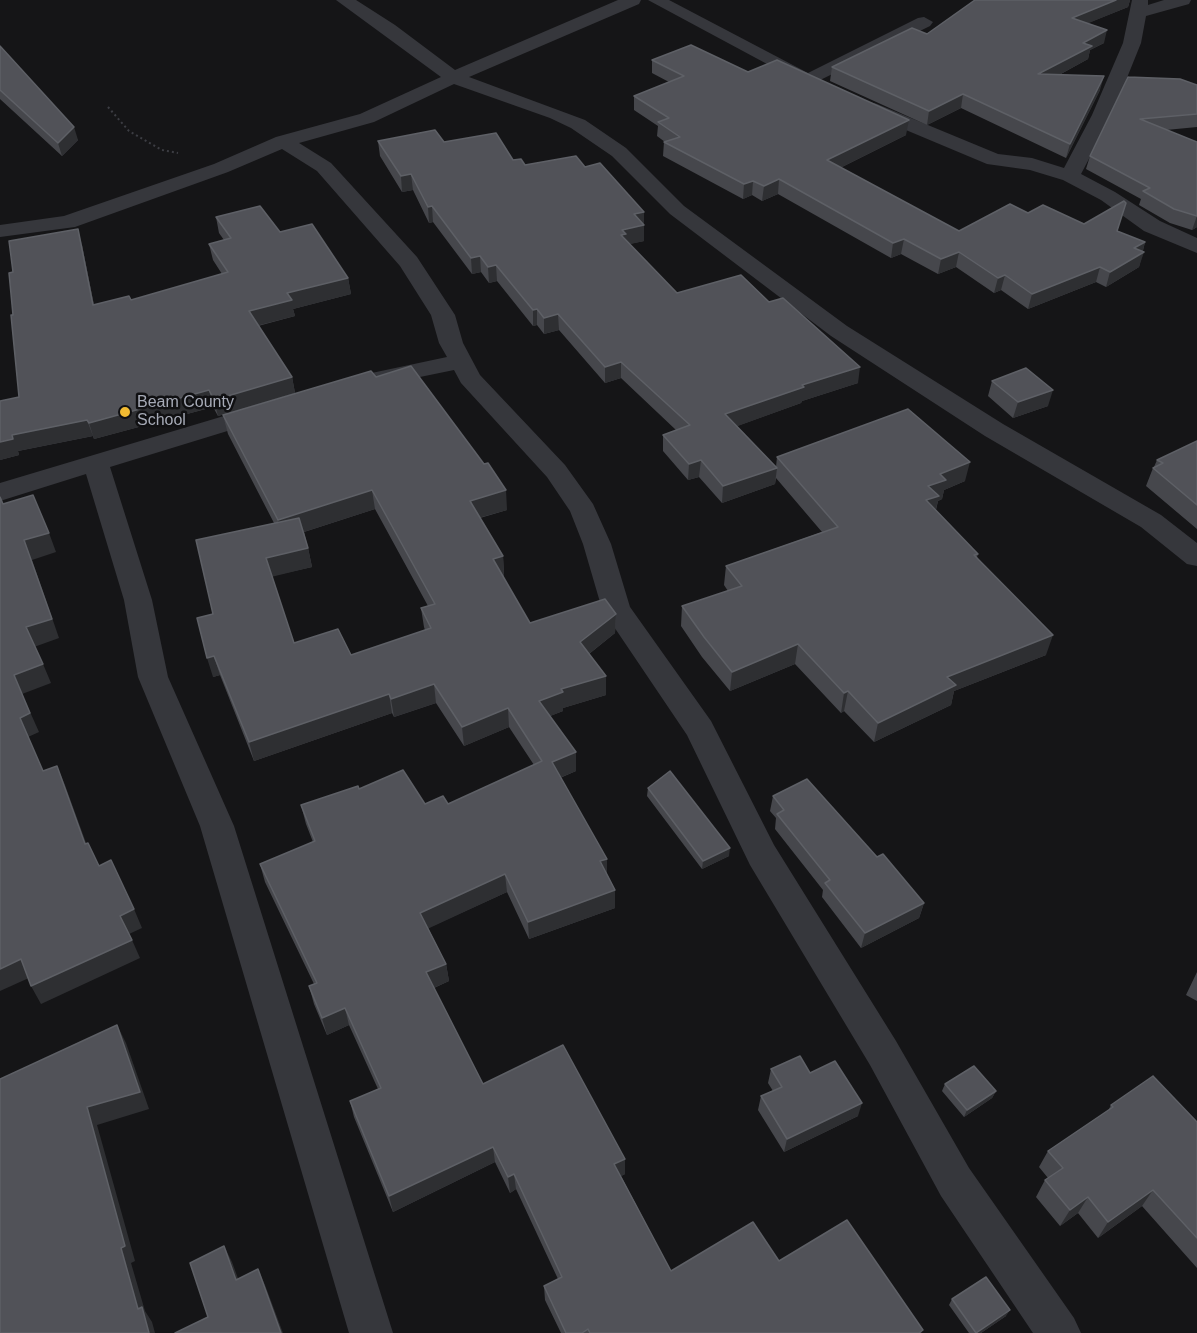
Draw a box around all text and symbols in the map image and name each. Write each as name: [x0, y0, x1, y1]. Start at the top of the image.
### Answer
place label: Beam County School: [137, 393, 234, 431]
marker: Beam County School: [118, 405, 132, 419]

